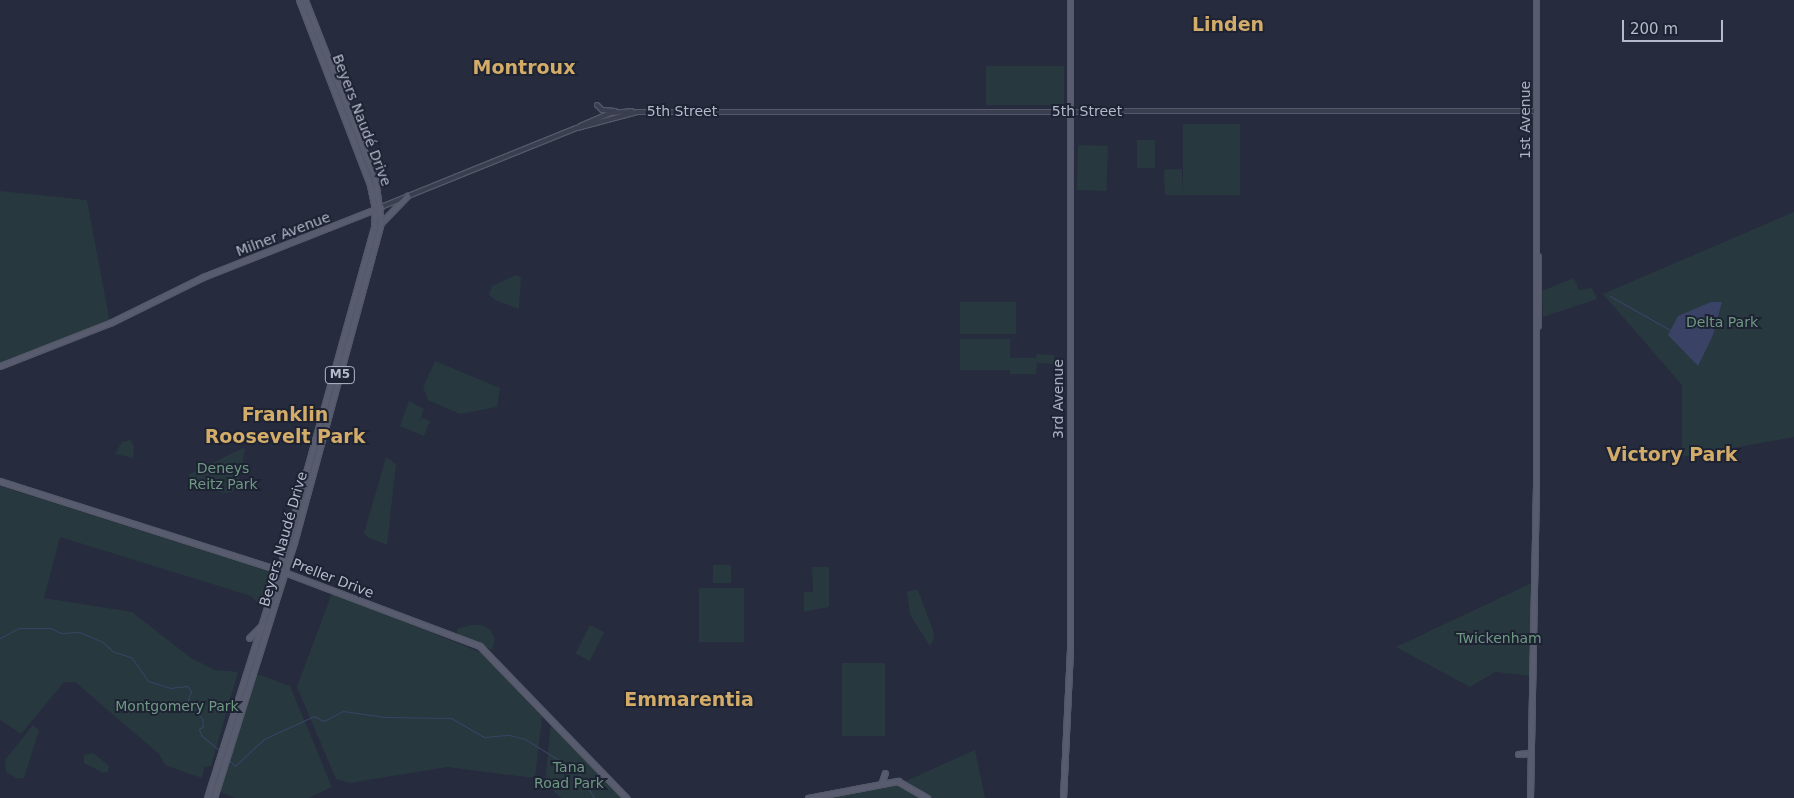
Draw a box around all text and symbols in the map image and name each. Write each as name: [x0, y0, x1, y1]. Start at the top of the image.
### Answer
scale bar: [1624, 10, 1725, 42]
district label: Linden: [1192, 14, 1264, 36]
text: 200 m: [1630, 20, 1678, 38]
street label: Beyers Naudé Drive: [329, 52, 395, 188]
district label: Montroux: [473, 57, 575, 79]
street label: 1st Avenue: [1517, 81, 1533, 159]
street label: 5th Street: [647, 103, 717, 119]
street label: 5th Street: [1052, 103, 1122, 119]
street label: Milner Avenue: [234, 208, 332, 260]
park label: Delta Park: [1686, 314, 1758, 330]
street label: 3rd Avenue: [1050, 359, 1066, 439]
road number: M5: [324, 366, 356, 384]
district label: Franklin Roosevelt Park: [205, 404, 365, 448]
district label: Victory Park: [1607, 444, 1737, 466]
park label: Deneys Reitz Park: [188, 460, 258, 492]
street label: Beyers Naudé Drive: [256, 469, 310, 609]
street label: Preller Drive: [290, 555, 376, 601]
park label: Twickenham: [1456, 630, 1542, 646]
district label: Emmarentia: [624, 689, 754, 711]
park label: Montgomery Park: [115, 698, 239, 714]
park label: Tana Road Park: [534, 759, 604, 792]

